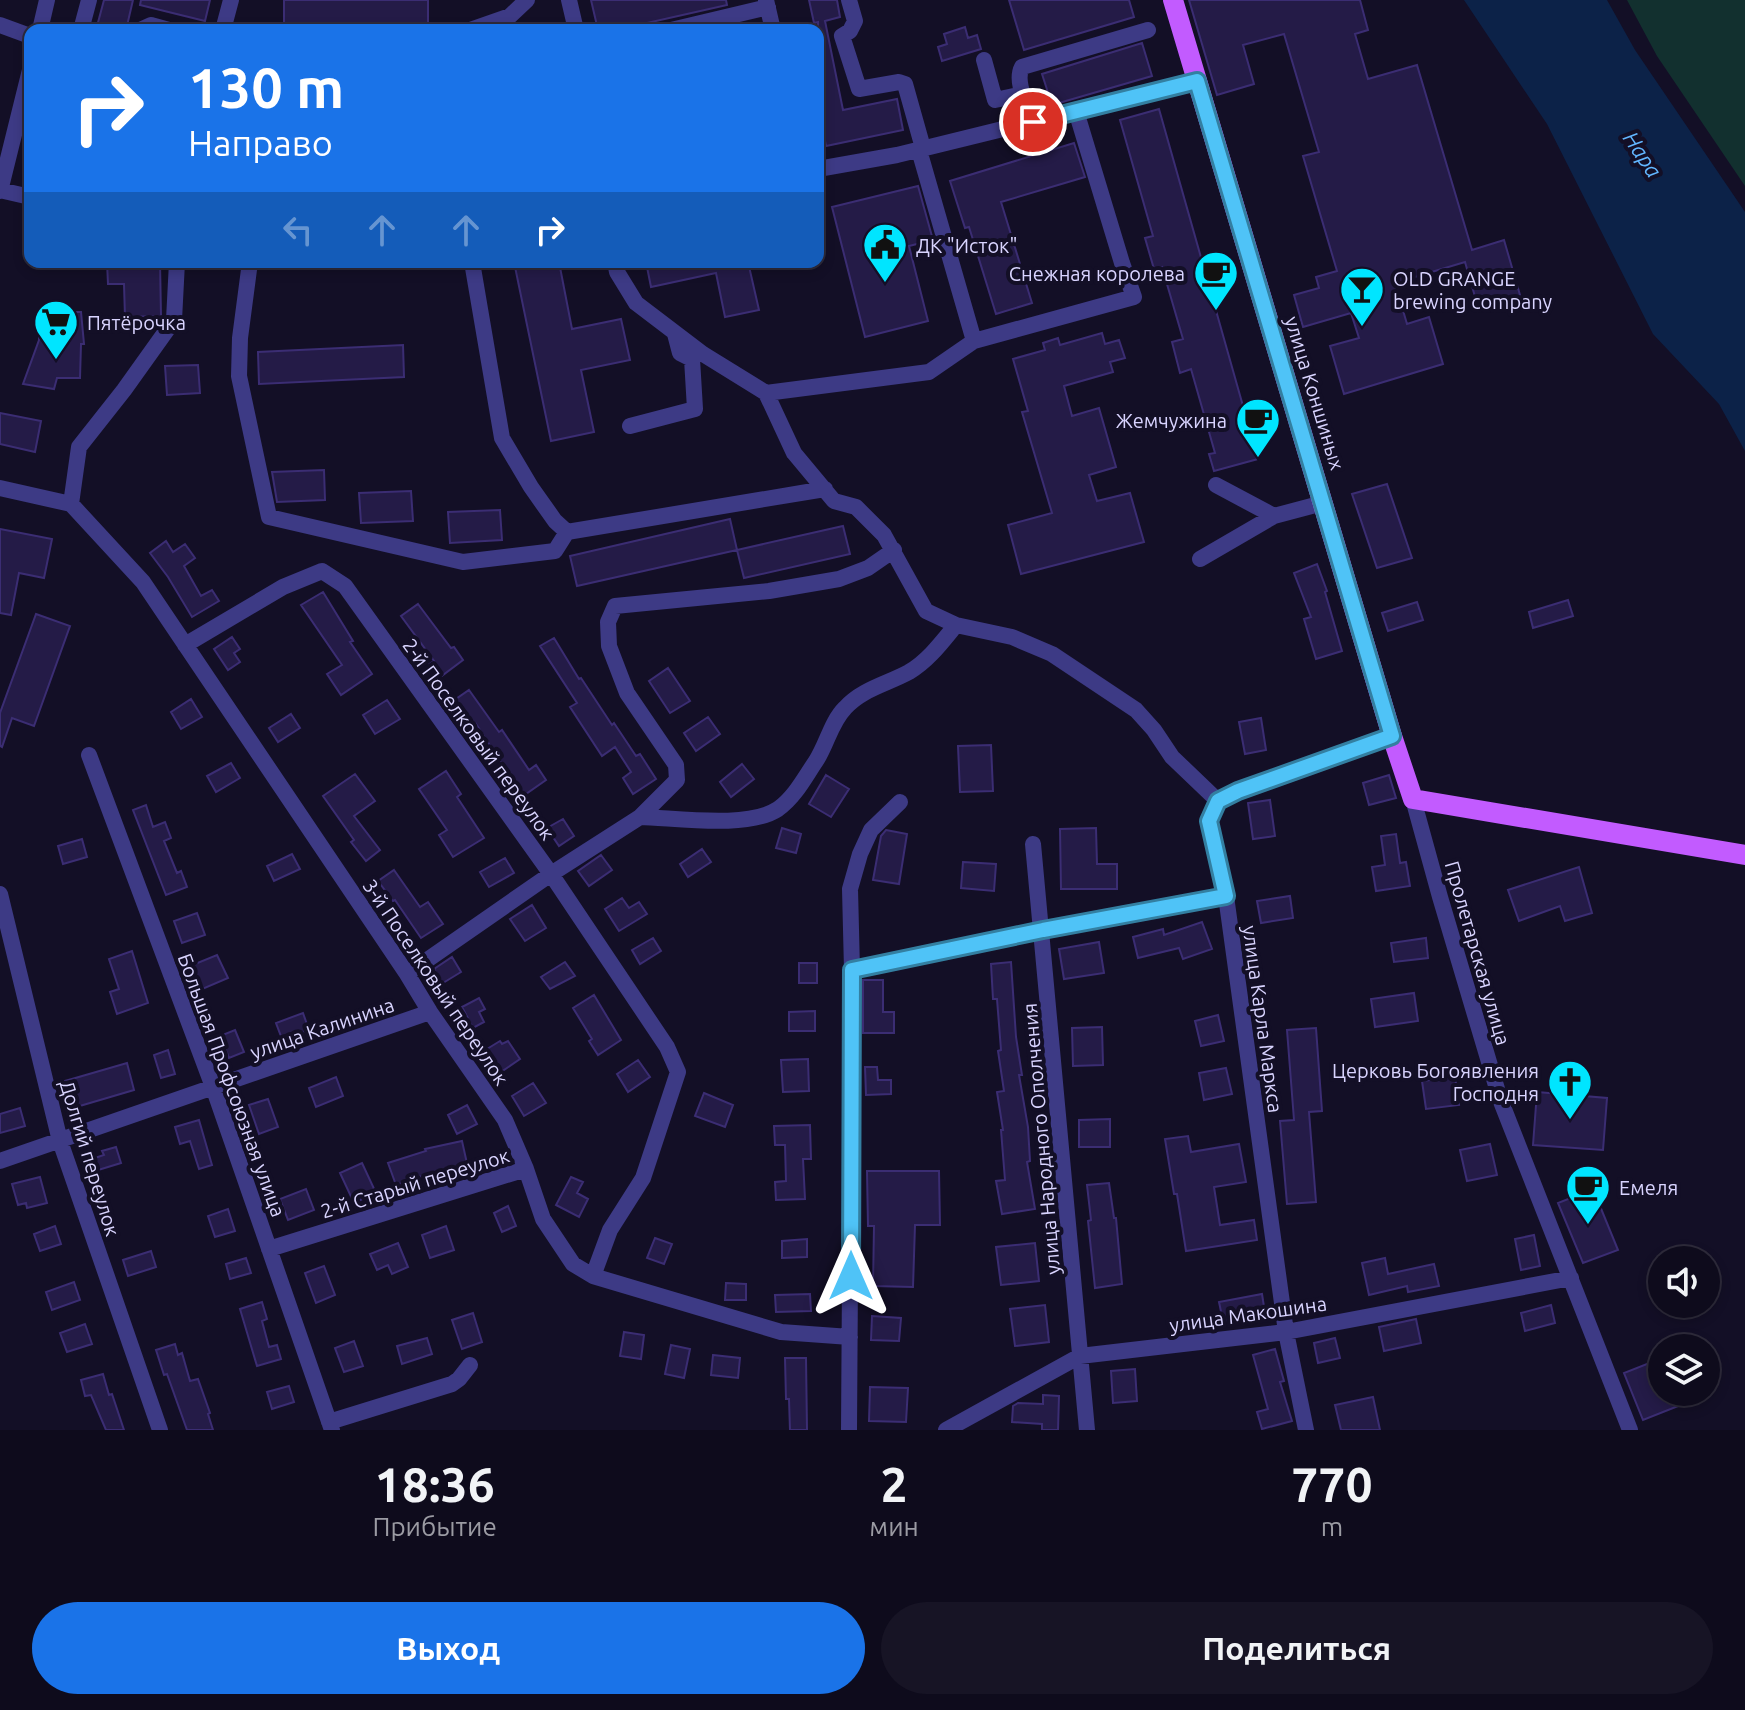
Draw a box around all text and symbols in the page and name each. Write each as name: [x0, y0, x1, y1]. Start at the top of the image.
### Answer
icon: right: [56, 56, 160, 160]
text: 130 m: [188, 56, 344, 119]
pin: [999, 88, 1067, 156]
icon: arrive: [1011, 100, 1055, 144]
text: Направо: [188, 122, 333, 163]
water label: Нара: [1619, 126, 1667, 182]
icon: left: [276, 208, 320, 252]
icon: ahead: [360, 208, 404, 252]
icon: ahead: [444, 208, 488, 252]
icon: right: [528, 208, 572, 252]
public building icon: ДК "Исток": [861, 221, 909, 284]
place label: ДК "Исток": [916, 234, 1017, 257]
cafe icon: Снежная королева: [1192, 249, 1240, 312]
place label: Снежная королева: [1009, 262, 1185, 285]
bar icon: OLD GRANGE brewing company: [1338, 265, 1386, 328]
place label: OLD GRANGE brewing company: [1393, 267, 1553, 313]
supermarket icon: Пятёрочка: [32, 298, 80, 361]
place label: Пятёрочка: [87, 311, 186, 334]
street label: улица Коншиных: [1281, 313, 1349, 473]
cafe icon: Жемчужина: [1234, 396, 1282, 459]
place label: Жемчужина: [1116, 409, 1227, 432]
street label: 2-й Поселковый переулок: [398, 634, 560, 844]
street label: Пролетарская улица: [1441, 858, 1515, 1048]
street label: 3-й Поселковый переулок: [358, 875, 514, 1089]
street label: улица Карла Маркса: [1238, 924, 1288, 1114]
street label: Большая Профсоюзная улица: [174, 950, 290, 1220]
street label: улица Калинина: [247, 993, 397, 1063]
street label: улица Народного Ополчения: [1018, 1002, 1064, 1276]
church icon: Церковь Богоявления Господня: [1546, 1058, 1594, 1121]
place label: Церковь Богоявления Господня: [1332, 1059, 1539, 1105]
street label: Долгий переулок: [55, 1077, 125, 1239]
street label: 2-й Старый переулок: [318, 1143, 512, 1223]
cafe icon: Емеля: [1564, 1163, 1612, 1226]
place label: Емеля: [1619, 1176, 1678, 1199]
position arrow: [809, 1234, 893, 1318]
map controls: [1648, 1246, 1720, 1406]
button: sound: [1648, 1246, 1720, 1318]
street label: улица Макошина: [1168, 1292, 1328, 1336]
button: layers: [1648, 1334, 1720, 1406]
text: 18:36: [375, 1457, 495, 1511]
text: 2: [881, 1457, 908, 1511]
text: 770: [1291, 1457, 1373, 1511]
text: Прибытие: [372, 1512, 497, 1541]
text: мин: [869, 1512, 919, 1541]
text: m: [1321, 1512, 1343, 1541]
button: Выход: [32, 1602, 865, 1694]
button: Поделиться: [881, 1602, 1713, 1694]

